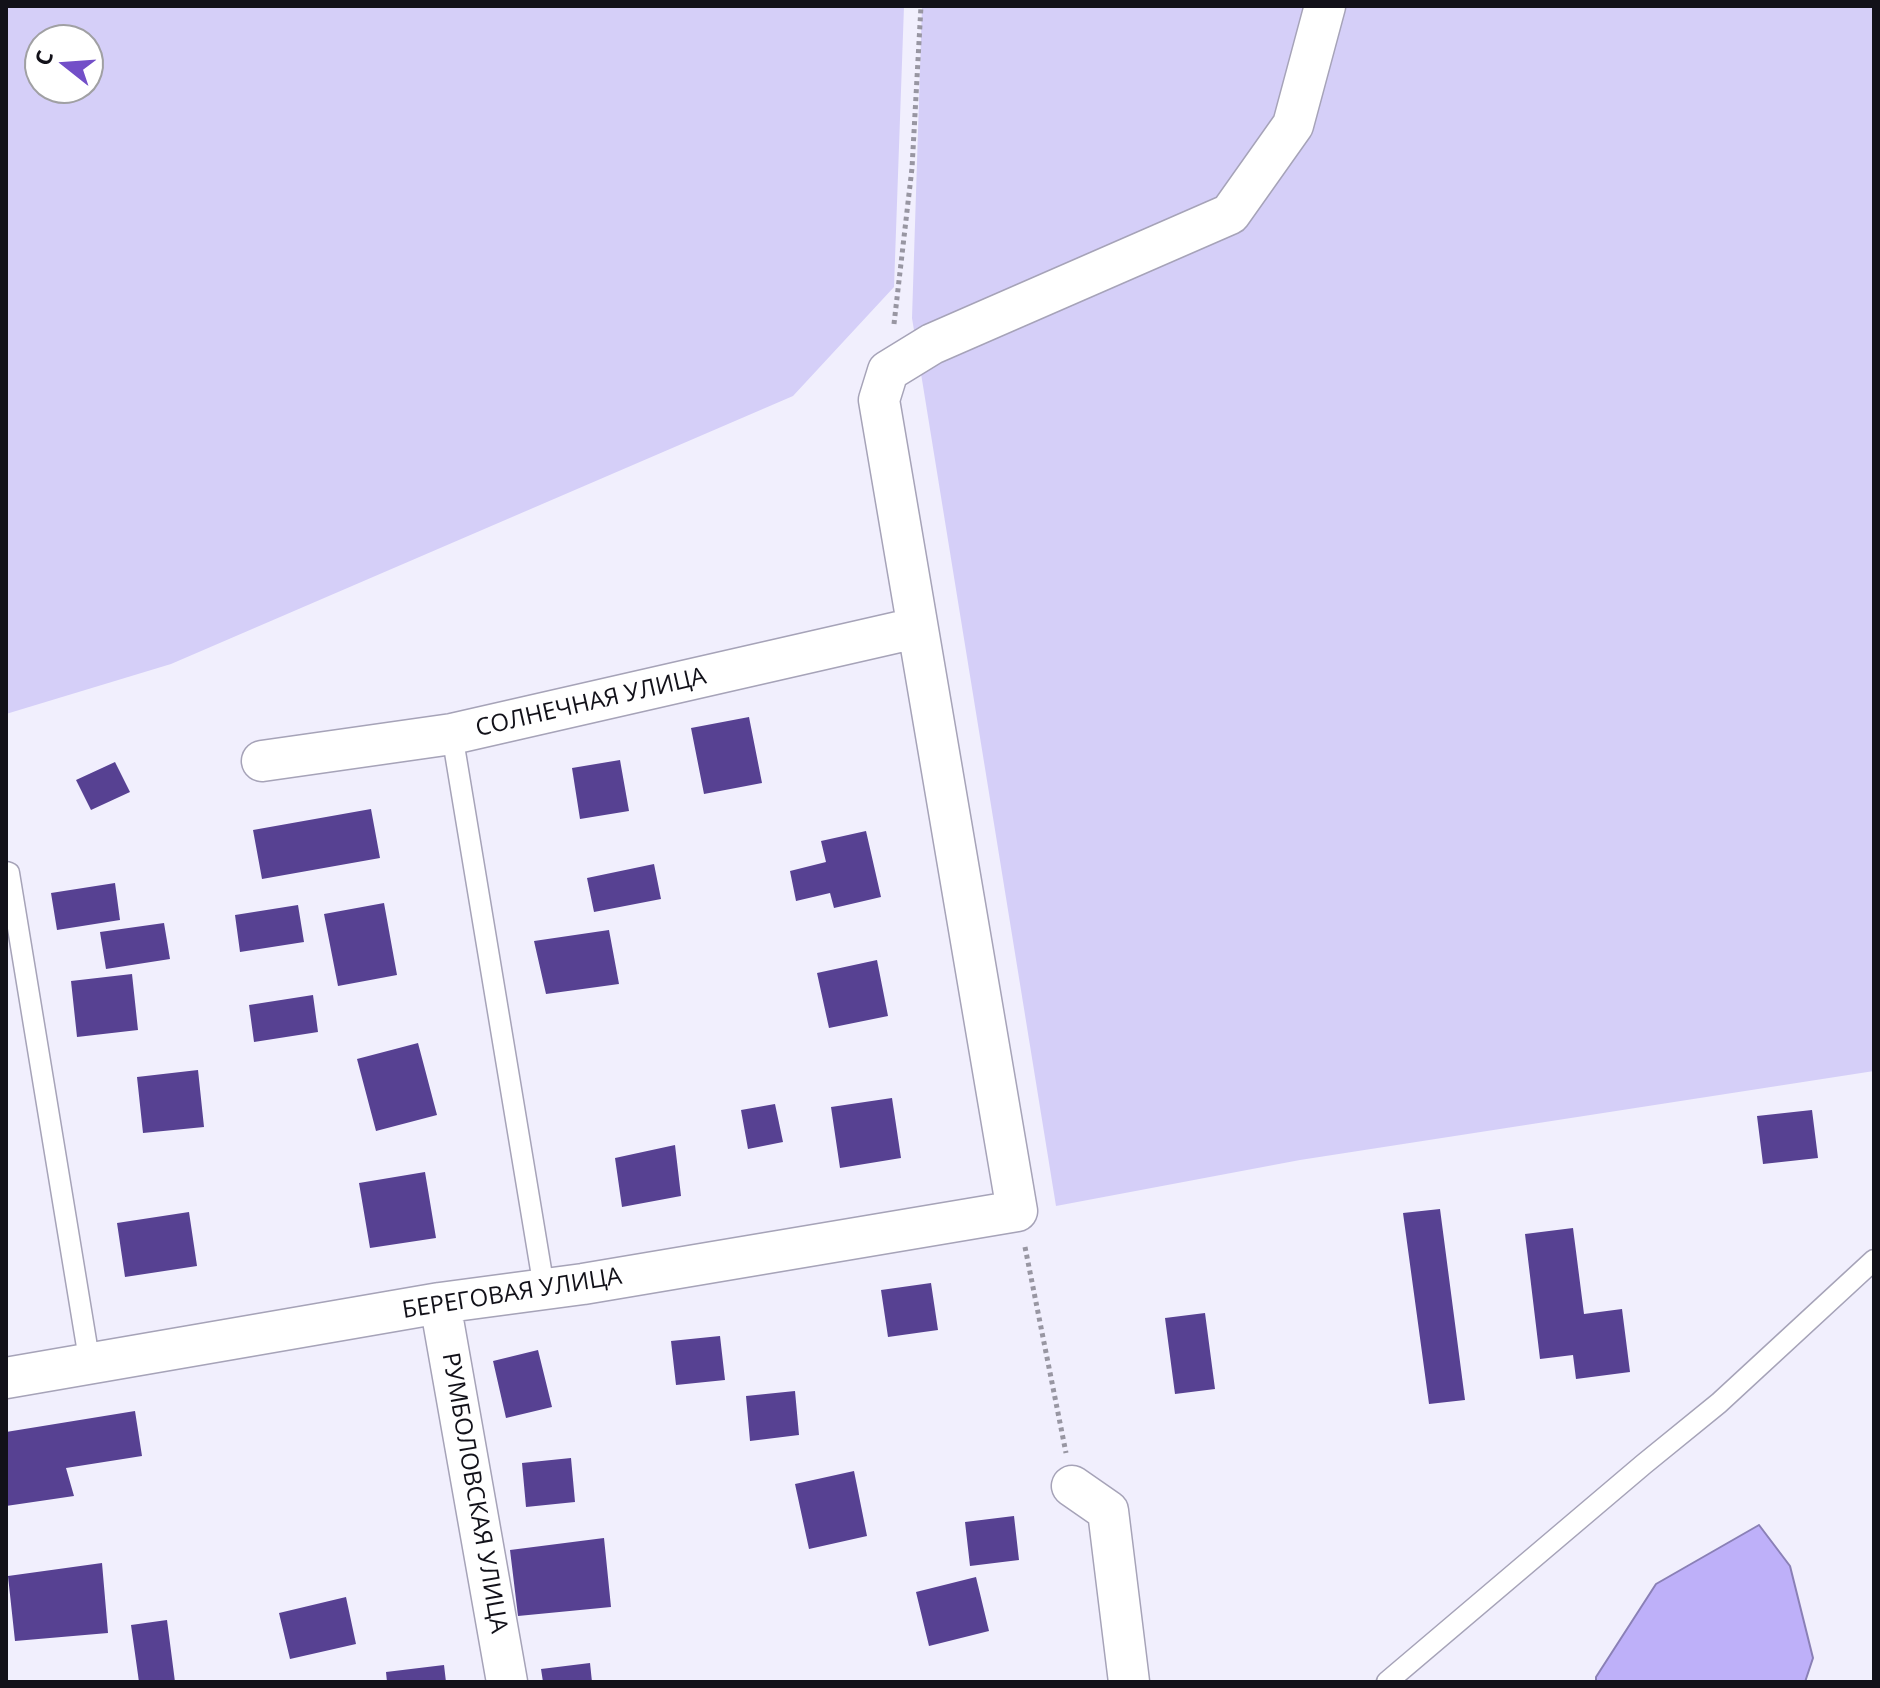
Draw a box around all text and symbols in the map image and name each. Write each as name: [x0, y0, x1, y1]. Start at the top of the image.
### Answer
north arrow: [24, 24, 104, 104]
text: С: [27, 46, 59, 69]
street label: СОЛНЕЧНАЯ УЛИЦА: [473, 662, 709, 744]
street label: БЕРЕГОВАЯ УЛИЦА: [400, 1262, 624, 1326]
street label: РУМБОЛОВСКАЯ УЛИЦА: [435, 1350, 513, 1636]

